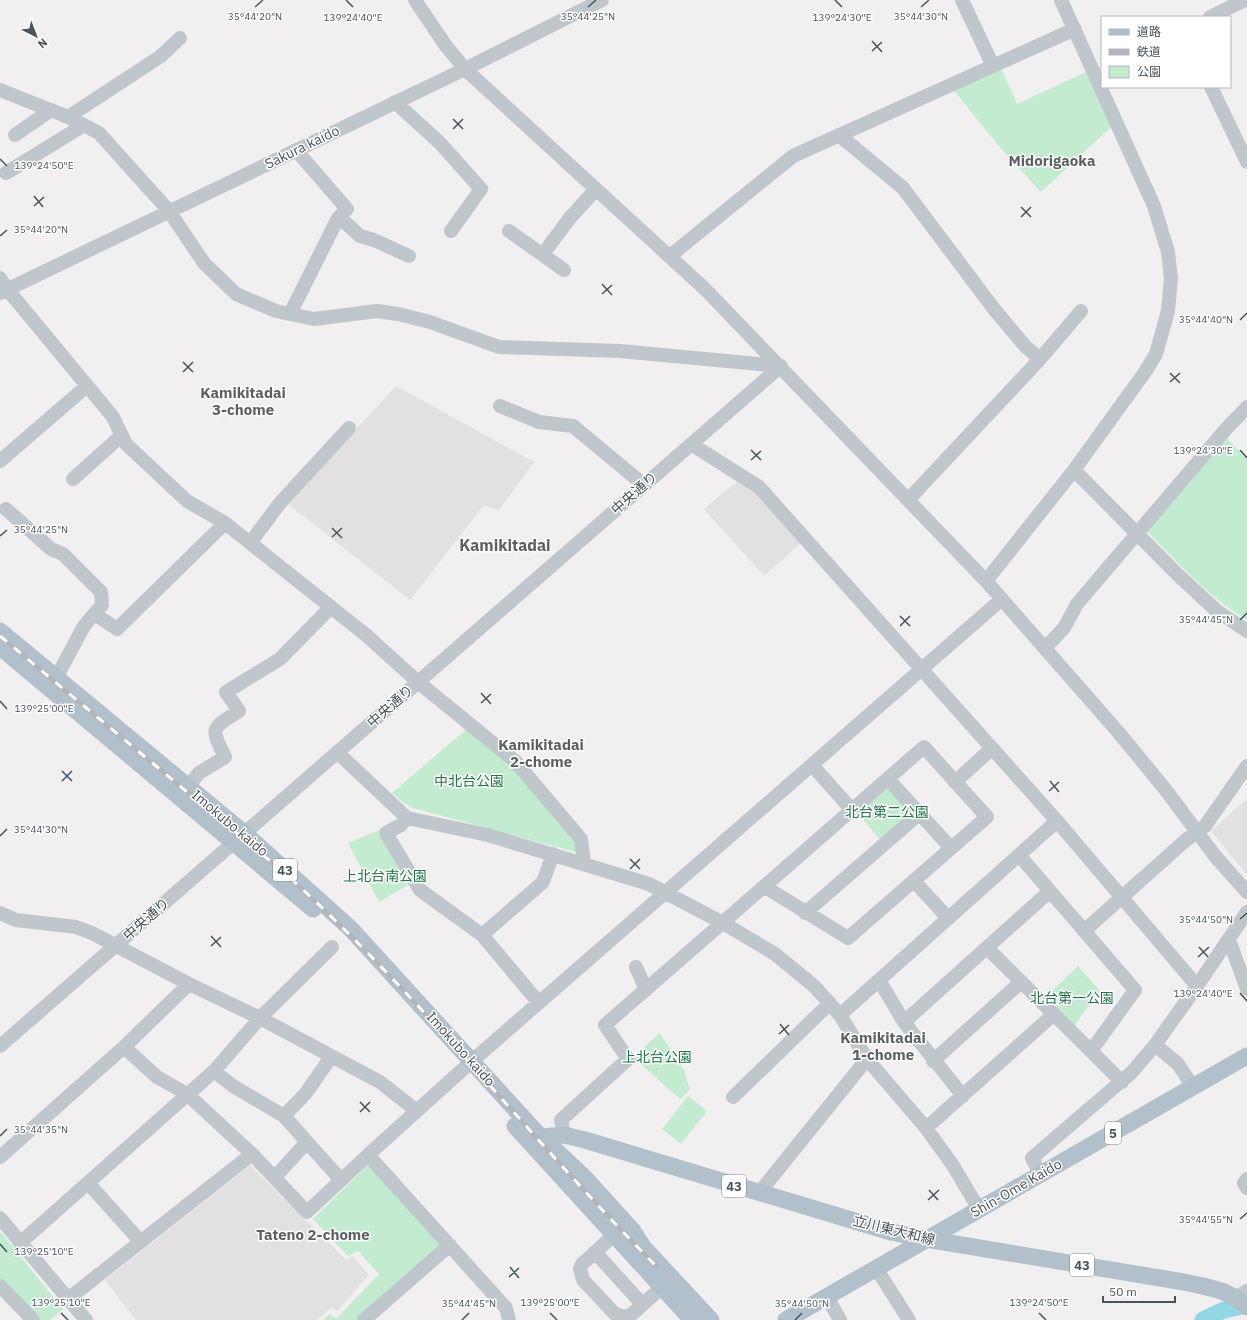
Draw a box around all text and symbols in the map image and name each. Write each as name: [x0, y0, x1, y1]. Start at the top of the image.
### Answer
text: 35°44'20"N: [228, 10, 282, 23]
text: 35°44'25"N: [561, 10, 615, 23]
text: 35°44'30"N: [894, 10, 948, 23]
text: 139°24'40"E: [323, 11, 383, 24]
text: 139°24'30"E: [812, 11, 872, 24]
north arrow: [16, 16, 56, 56]
legend: [1101, 16, 1231, 88]
text: 道路: [1137, 24, 1161, 39]
text: N: [35, 36, 50, 51]
text: 鉄道: [1137, 44, 1161, 59]
text: 公園: [1137, 64, 1161, 79]
street label: Sakura kaido: [262, 121, 342, 173]
district label: Midorigaoka: [1009, 151, 1096, 170]
text: 139°24'50"E: [14, 159, 74, 172]
text: 35°44'20"N: [14, 223, 68, 236]
text: 35°44'40"N: [1179, 313, 1233, 326]
district label: Kamikitadai 3-chome: [200, 383, 286, 419]
text: 139°24'30"E: [1173, 444, 1233, 457]
street label: 中央通り: [607, 468, 661, 518]
text: 35°44'25"N: [14, 523, 68, 536]
district label: Kamikitadai: [459, 535, 551, 555]
text: 35°44'45"N: [1179, 613, 1233, 626]
street label: 中央通り: [363, 681, 417, 731]
text: 139°25'00"E: [14, 702, 74, 715]
district label: Kamikitadai 2-chome: [498, 735, 584, 771]
park label: 中北台公園: [434, 772, 504, 790]
street label: Imokubo kaido: [188, 786, 272, 860]
park label: 北台第二公園: [845, 803, 929, 821]
text: 35°44'30"N: [14, 823, 68, 836]
road number: 43: [273, 859, 297, 881]
park label: 上北台南公園: [343, 867, 427, 885]
street label: 中央通り: [119, 894, 173, 944]
text: 35°44'50"N: [1179, 913, 1233, 926]
text: 139°24'40"E: [1173, 987, 1233, 1000]
park label: 北台第一公園: [1030, 989, 1114, 1007]
street label: Imokubo kaido: [423, 1008, 499, 1090]
district label: Kamikitadai 1-chome: [840, 1028, 926, 1064]
park label: 上北台公園: [622, 1048, 692, 1066]
road number: 5: [1105, 1122, 1121, 1144]
text: 35°44'35"N: [14, 1123, 68, 1136]
street label: Shin-Ome Kaido: [967, 1155, 1065, 1221]
road number: 43: [722, 1175, 746, 1197]
street label: 立川東大和線: [851, 1211, 937, 1249]
text: 35°44'55"N: [1179, 1213, 1233, 1226]
district label: Tateno 2-chome: [256, 1225, 370, 1244]
text: 139°25'10"E: [14, 1245, 74, 1258]
road number: 43: [1070, 1254, 1094, 1276]
scale bar: [1103, 1278, 1175, 1304]
text: 50 m: [1109, 1284, 1137, 1299]
text: 139°25'10"E: [31, 1296, 91, 1309]
text: 139°25'00"E: [520, 1296, 580, 1309]
text: 139°24'50"E: [1009, 1296, 1069, 1309]
text: 35°44'45"N: [442, 1297, 496, 1310]
text: 35°44'50"N: [775, 1297, 829, 1310]

